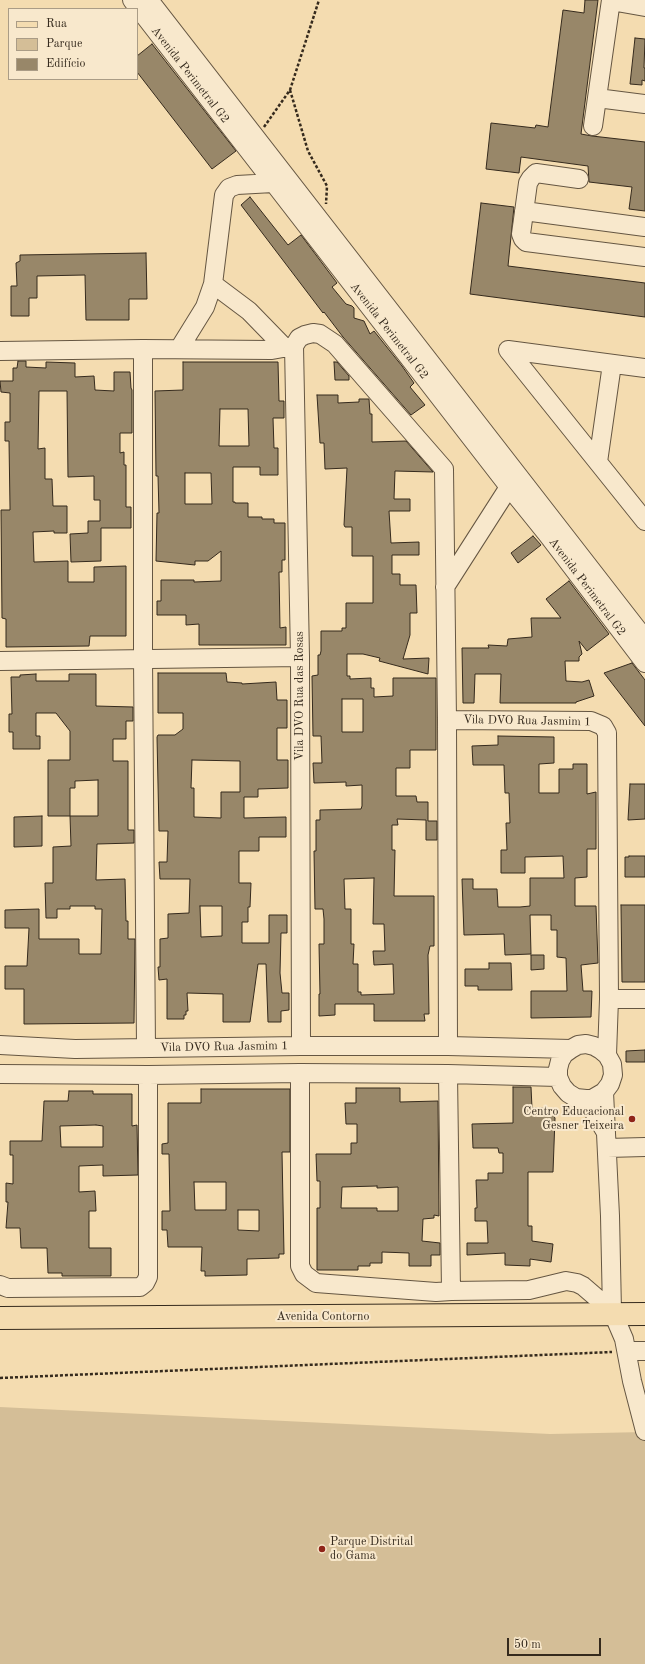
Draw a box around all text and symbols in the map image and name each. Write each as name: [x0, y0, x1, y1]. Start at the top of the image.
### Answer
legend: [8, 8, 138, 80]
text: Rua: [46, 18, 67, 30]
street label: Avenida Perimetral G2: [148, 24, 232, 126]
text: Parque: [46, 38, 82, 50]
text: Edifício: [46, 58, 85, 70]
street label: Avenida Perimetral G2: [347, 280, 431, 382]
street label: Avenida Perimetral G2: [546, 535, 628, 639]
street label: Vila DVO Rua das Rosas: [293, 631, 307, 761]
street label: Vila DVO Rua Jasmim 1: [463, 713, 591, 729]
street label: Vila DVO Rua Jasmim 1: [160, 1039, 288, 1055]
place label: Centro Educacional Gesner Teixeira: [523, 1105, 624, 1133]
marker: Centro Educacional Gesner Teixeira: [627, 1114, 637, 1124]
street label: Avenida Contorno: [277, 1310, 369, 1324]
place label: Parque Distrital do Gama: [330, 1535, 413, 1563]
marker: Parque Distrital do Gama: [317, 1544, 327, 1554]
scale bar: [509, 1630, 603, 1656]
text: 50 m: [514, 1639, 541, 1651]

